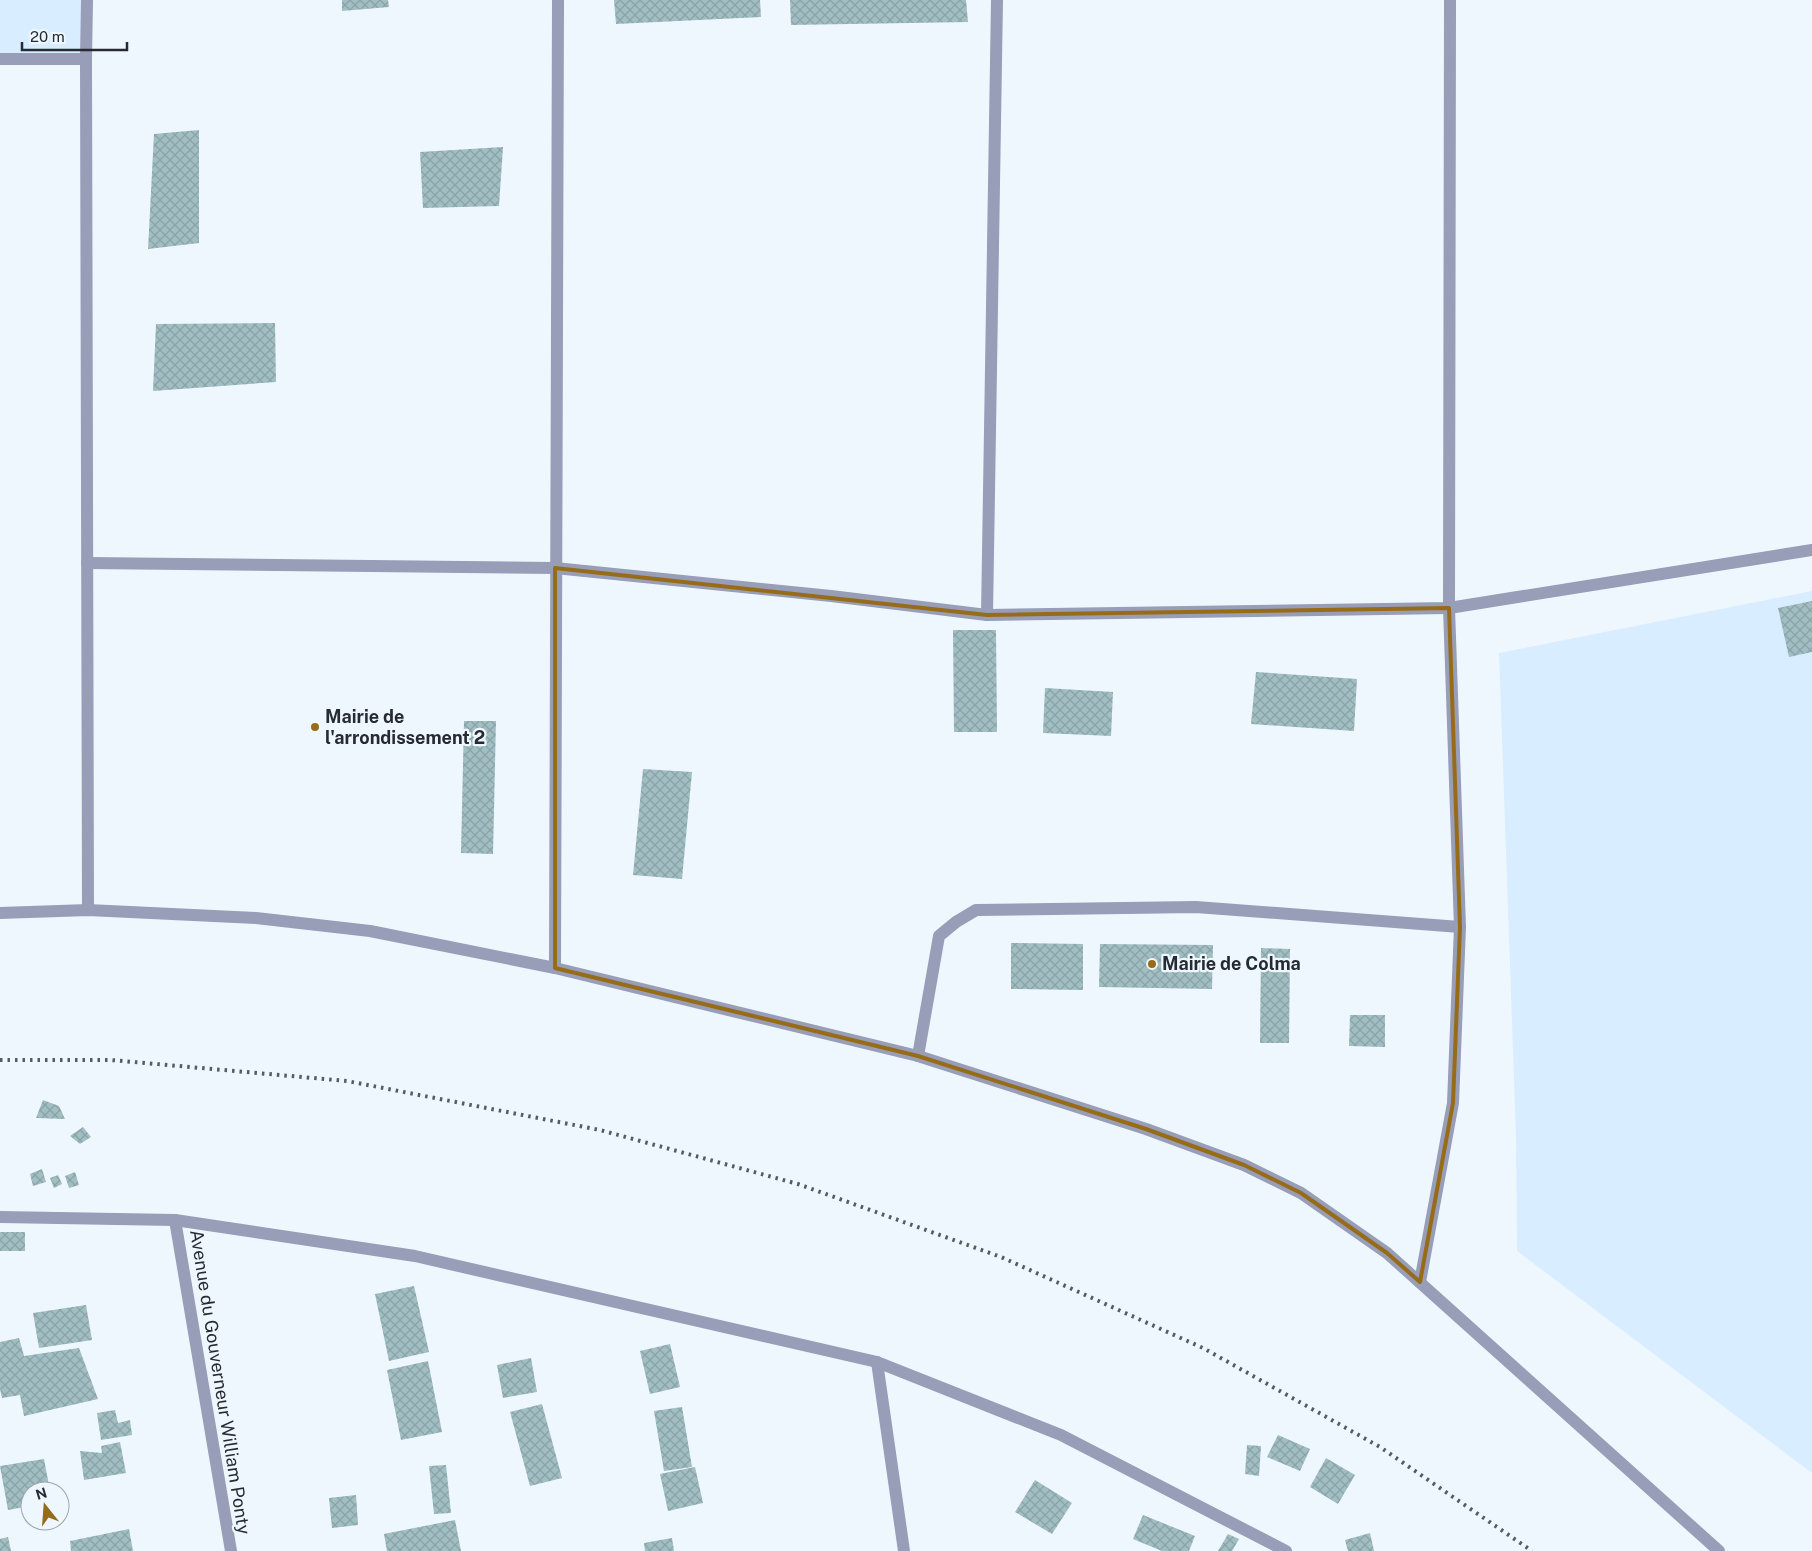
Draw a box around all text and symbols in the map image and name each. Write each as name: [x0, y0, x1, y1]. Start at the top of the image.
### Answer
scale bar: [22, 20, 128, 52]
text: 20 m: [30, 28, 65, 45]
place label: Mairie de l'arrondissement 2: [325, 706, 485, 748]
marker: Mairie de l'arrondissement 2: [309, 721, 321, 733]
place label: Mairie de Colma: [1162, 953, 1301, 974]
marker: Mairie de Colma: [1146, 958, 1158, 970]
street label: Avenue du Gouverneur William Ponty: [186, 1228, 255, 1536]
north arrow: [20, 1481, 70, 1531]
text: N: [34, 1484, 49, 1503]

